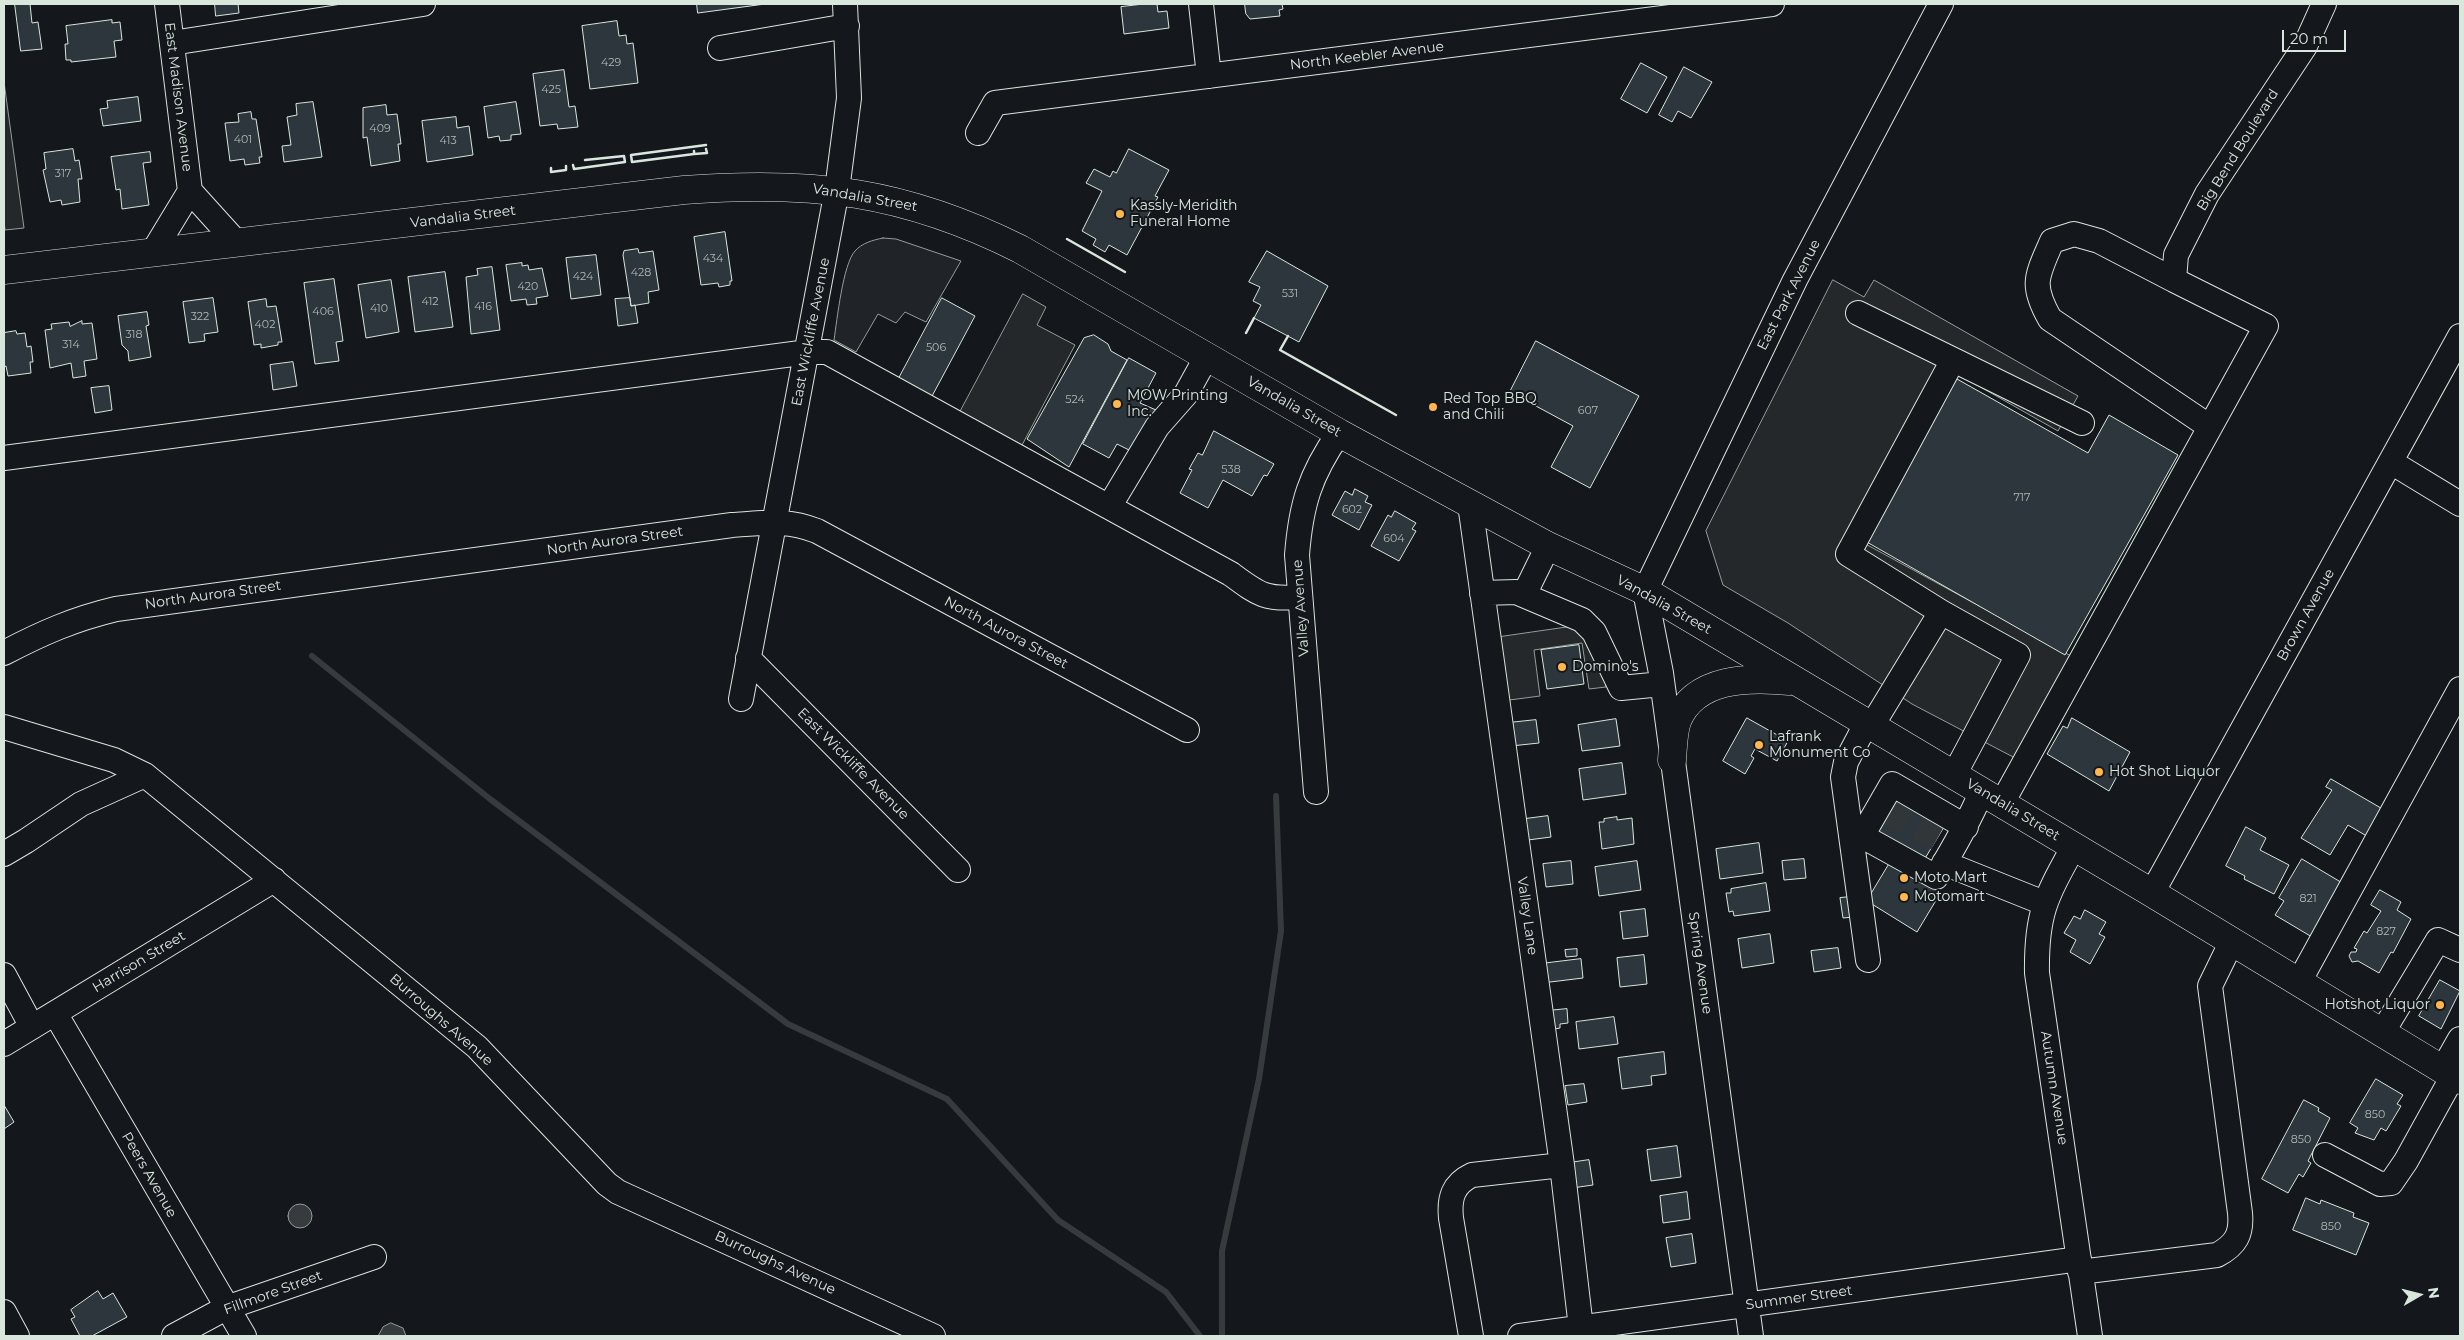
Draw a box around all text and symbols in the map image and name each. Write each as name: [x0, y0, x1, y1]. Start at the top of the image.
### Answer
scale bar: [2284, 20, 2348, 52]
street label: East Madison Avenue: [161, 21, 195, 173]
text: 20 m: [2290, 29, 2328, 48]
street label: North Keebler Avenue: [1289, 38, 1445, 74]
house number: 429: [601, 56, 621, 70]
house number: 425: [541, 83, 561, 97]
street label: Big Bend Boulevard: [2194, 86, 2282, 214]
house number: 409: [369, 122, 391, 136]
house number: 401: [234, 133, 252, 147]
house number: 413: [439, 134, 457, 148]
house number: 317: [55, 167, 71, 181]
street label: Vandalia Street: [811, 181, 919, 215]
place label: Kassly-Meridith Funeral Home: [1130, 198, 1238, 230]
street label: Vandalia Street: [409, 202, 517, 232]
marker: Kassly-Meridith Funeral Home: [1114, 208, 1126, 220]
street label: East Park Avenue: [1754, 237, 1824, 353]
house number: 434: [703, 252, 723, 266]
street label: East Wickliffe Avenue: [788, 256, 834, 408]
house number: 428: [631, 266, 651, 280]
house number: 424: [573, 270, 593, 284]
house number: 420: [518, 280, 538, 294]
house number: 531: [1282, 287, 1298, 301]
house number: 412: [421, 295, 439, 309]
house number: 416: [474, 300, 492, 314]
house number: 410: [370, 302, 388, 316]
house number: 406: [312, 305, 334, 319]
house number: 322: [191, 310, 209, 324]
house number: 402: [255, 318, 275, 332]
house number: 318: [125, 328, 143, 342]
house number: 314: [62, 338, 80, 352]
house number: 506: [926, 341, 946, 355]
street label: Vandalia Street: [1244, 373, 1344, 441]
place label: MOW Printing Inc.: [1127, 388, 1228, 421]
place label: Red Top BBQ and Chili: [1443, 391, 1537, 424]
house number: 524: [1065, 393, 1085, 407]
marker: MOW Printing Inc.: [1111, 398, 1123, 410]
marker: Red Top BBQ and Chili: [1427, 401, 1439, 413]
house number: 607: [1578, 404, 1598, 418]
house number: 538: [1221, 463, 1241, 477]
house number: 717: [2013, 491, 2031, 505]
house number: 602: [1342, 503, 1362, 517]
street label: North Aurora Street: [546, 523, 684, 559]
house number: 604: [1383, 532, 1405, 546]
street label: Valley Avenue: [1289, 559, 1313, 657]
street label: Brown Avenue: [2274, 566, 2338, 664]
street label: Vandalia Street: [1613, 572, 1715, 638]
street label: North Aurora Street: [144, 577, 282, 613]
street label: North Aurora Street: [941, 593, 1071, 673]
place label: Domino's: [1572, 659, 1639, 675]
marker: Domino's: [1556, 661, 1568, 673]
street label: East Wickliffe Avenue: [794, 705, 912, 823]
place label: Lafrank Monument Co: [1769, 729, 1871, 762]
marker: Lafrank Monument Co: [1753, 739, 1765, 751]
place label: Hot Shot Liquor: [2109, 764, 2220, 780]
marker: Hot Shot Liquor: [2093, 766, 2105, 778]
street label: Vandalia Street: [1963, 775, 2063, 845]
place label: Moto Mart: [1914, 870, 1987, 886]
marker: Moto Mart: [1898, 872, 1910, 884]
street label: Valley Lane: [1513, 876, 1541, 956]
place label: Motomart: [1914, 889, 1985, 905]
marker: Motomart: [1898, 891, 1910, 903]
house number: 821: [2299, 892, 2317, 906]
street label: Spring Avenue: [1685, 911, 1715, 1015]
house number: 827: [2376, 925, 2396, 939]
street label: Harrison Street: [89, 928, 189, 996]
street label: Burroughs Avenue: [386, 971, 496, 1069]
place label: Hotshot Liquor: [2324, 997, 2430, 1013]
marker: Hotshot Liquor: [2434, 999, 2446, 1011]
street label: Autumn Avenue: [2037, 1030, 2071, 1146]
house number: 850: [2365, 1108, 2385, 1122]
street label: Peers Avenue: [118, 1129, 180, 1221]
house number: 850: [2291, 1133, 2311, 1147]
house number: 850: [2321, 1220, 2341, 1234]
street label: Burroughs Avenue: [712, 1228, 838, 1298]
street label: Fillmore Street: [221, 1267, 325, 1319]
north arrow: [2394, 1270, 2444, 1320]
street label: Summer Street: [1744, 1282, 1854, 1314]
text: N: [2424, 1286, 2444, 1300]

